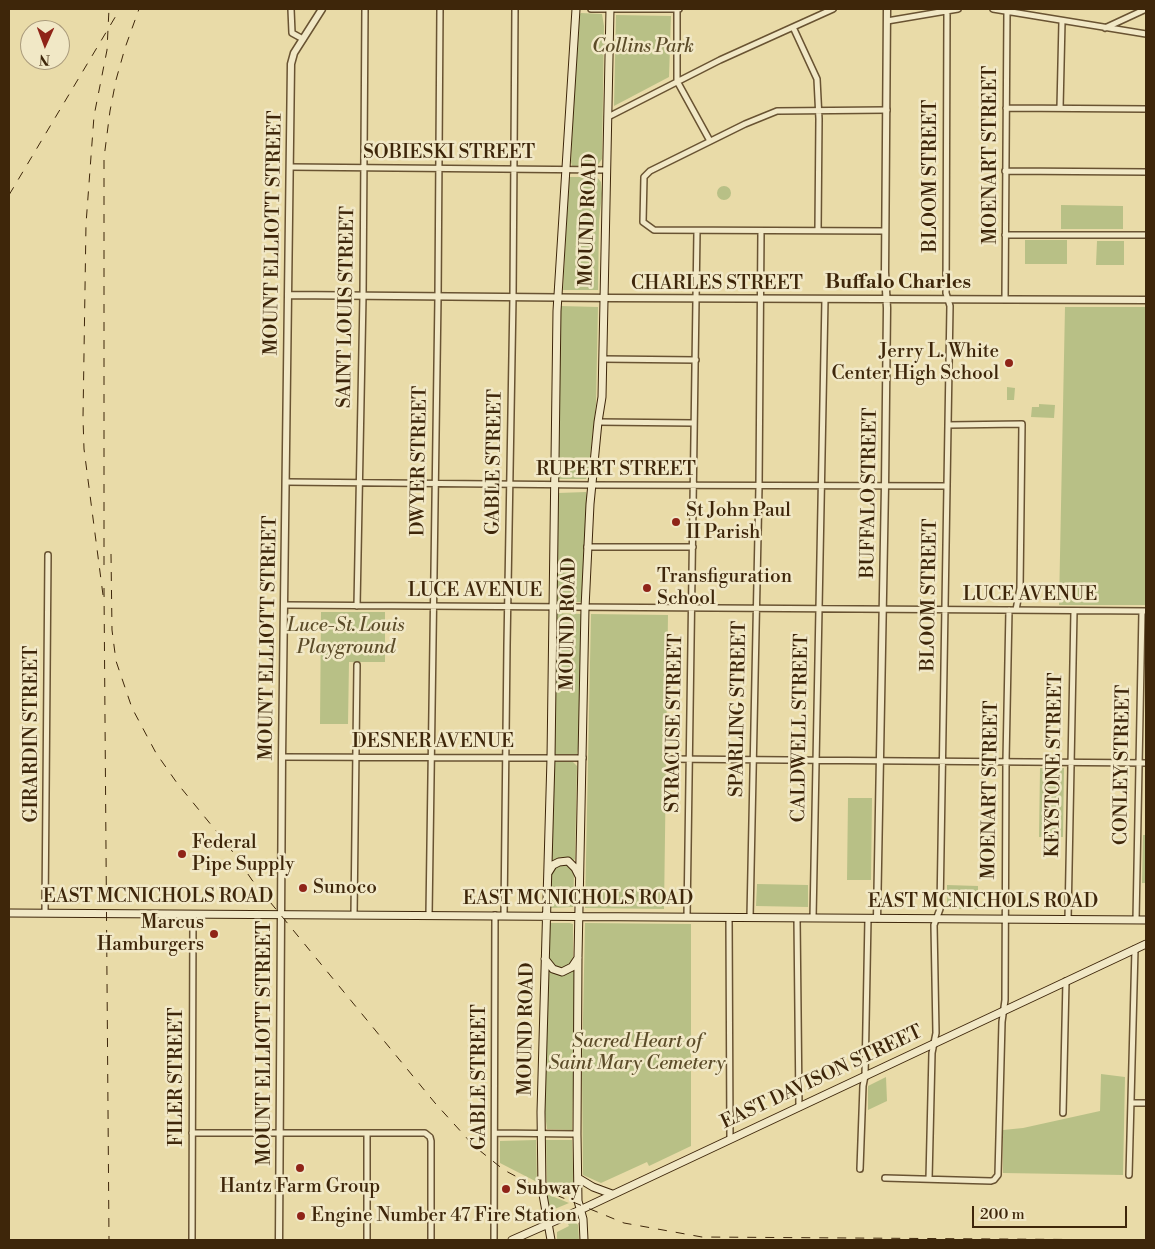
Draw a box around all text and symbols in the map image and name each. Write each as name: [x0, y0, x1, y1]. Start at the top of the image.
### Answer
north arrow: [20, 20, 70, 70]
park label: Collins Park: [592, 36, 694, 58]
text: N: [39, 50, 50, 68]
street label: MOENART STREET: [980, 66, 1002, 244]
street label: BLOOM STREET: [920, 100, 942, 252]
street label: MOUNT ELLIOTT STREET: [260, 110, 288, 356]
street label: SOBIESKI STREET: [363, 142, 535, 164]
street label: MOUND ROAD: [575, 153, 603, 287]
street label: SAINT LOUIS STREET: [334, 206, 360, 408]
district label: Buffalo Charles: [825, 271, 971, 295]
street label: CHARLES STREET: [631, 273, 803, 295]
place label: Jerry L. White Center High School: [832, 341, 999, 385]
marker: Jerry L. White Center High School: [1003, 357, 1015, 369]
street label: DWYER STREET: [407, 386, 433, 536]
street label: GABLE STREET: [482, 389, 508, 535]
street label: BUFFALO STREET: [857, 407, 883, 579]
street label: RUPERT STREET: [536, 459, 696, 481]
place label: St John Paul II Parish: [686, 500, 791, 544]
street label: MOUNT ELLIOTT STREET: [255, 515, 283, 761]
marker: St John Paul II Parish: [670, 516, 682, 528]
street label: BLOOM STREET: [917, 518, 943, 672]
street label: MOUND ROAD: [556, 557, 582, 691]
place label: Transfiguration School: [657, 566, 792, 610]
street label: LUCE AVENUE: [408, 580, 542, 602]
marker: Transfiguration School: [641, 582, 653, 594]
street label: LUCE AVENUE: [963, 584, 1097, 606]
park label: Luce-St. Louis Playground: [287, 615, 405, 659]
street label: SPARLING STREET: [726, 621, 752, 797]
street label: SYRACUSE STREET: [662, 633, 688, 813]
street label: CALDWELL STREET: [788, 633, 814, 823]
street label: GIRARDIN STREET: [21, 646, 43, 822]
street label: KEYSTONE STREET: [1042, 672, 1068, 858]
street label: CONLEY STREET: [1110, 685, 1136, 845]
street label: MOENART STREET: [978, 700, 1004, 880]
street label: DESNER AVENUE: [352, 731, 514, 753]
place label: Federal Pipe Supply: [192, 832, 294, 876]
marker: Federal Pipe Supply: [176, 848, 188, 860]
place label: Sunoco: [313, 877, 377, 899]
marker: Sunoco: [297, 882, 309, 894]
street label: EAST MCNICHOLS ROAD: [43, 886, 273, 908]
street label: EAST MCNICHOLS ROAD: [463, 888, 693, 910]
street label: EAST MCNICHOLS ROAD: [868, 891, 1098, 913]
place label: Marcus Hamburgers: [97, 912, 204, 956]
street label: MOUNT ELLIOTT STREET: [254, 921, 276, 1165]
marker: Marcus Hamburgers: [208, 928, 220, 940]
street label: MOUND ROAD: [514, 962, 540, 1096]
street label: GABLE STREET: [469, 1004, 491, 1150]
street label: FILER STREET: [166, 1007, 188, 1147]
street label: EAST DAVISON STREET: [718, 1021, 926, 1135]
park label: Sacred Heart of Saint Mary Cemetery: [548, 1031, 726, 1075]
marker: Hantz Farm Group: [294, 1162, 306, 1174]
place label: Hantz Farm Group: [220, 1176, 380, 1198]
place label: Subway: [516, 1178, 580, 1200]
marker: Subway: [500, 1183, 512, 1195]
scale bar: [975, 1196, 1130, 1228]
place label: Engine Number 47 Fire Station: [311, 1205, 577, 1227]
text: 200 m: [980, 1205, 1025, 1224]
marker: Engine Number 47 Fire Station: [295, 1210, 307, 1222]

